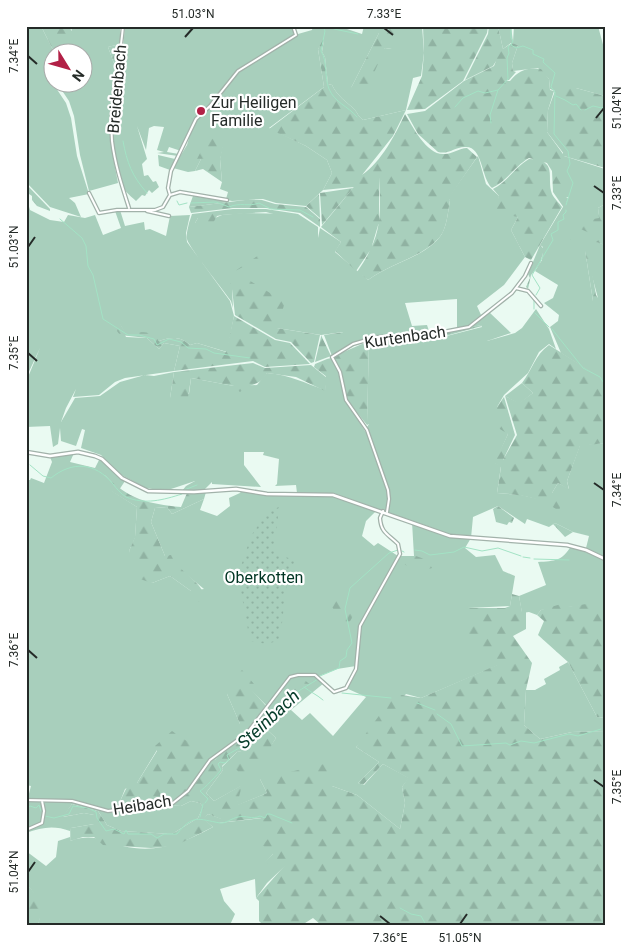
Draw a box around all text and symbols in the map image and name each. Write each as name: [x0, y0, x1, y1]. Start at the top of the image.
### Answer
text: 51.03°N: [171, 7, 215, 21]
text: 7.33°E: [367, 7, 402, 21]
text: 7.34°E: [7, 38, 21, 73]
north arrow: [42, 42, 92, 92]
street label: Breidenbach: [104, 44, 130, 134]
text: N: [69, 67, 88, 85]
text: 51.04°N: [610, 86, 624, 130]
place label: Zur Heiligen Familie: [211, 93, 297, 130]
marker: Zur Heiligen Familie: [195, 105, 207, 117]
text: 7.33°E: [610, 175, 624, 210]
text: 51.03°N: [7, 225, 21, 269]
street label: Kurtenbach: [363, 322, 447, 352]
text: 7.35°E: [7, 335, 21, 370]
text: 7.34°E: [610, 472, 624, 507]
park label: Oberkotten: [225, 568, 303, 587]
text: 7.36°E: [7, 632, 21, 667]
water label: Steinbach: [233, 685, 303, 753]
text: 7.35°E: [610, 769, 624, 804]
street label: Heibach: [112, 791, 172, 819]
text: 51.04°N: [7, 850, 21, 894]
text: 7.36°E: [373, 931, 408, 945]
text: 51.05°N: [438, 931, 482, 945]

